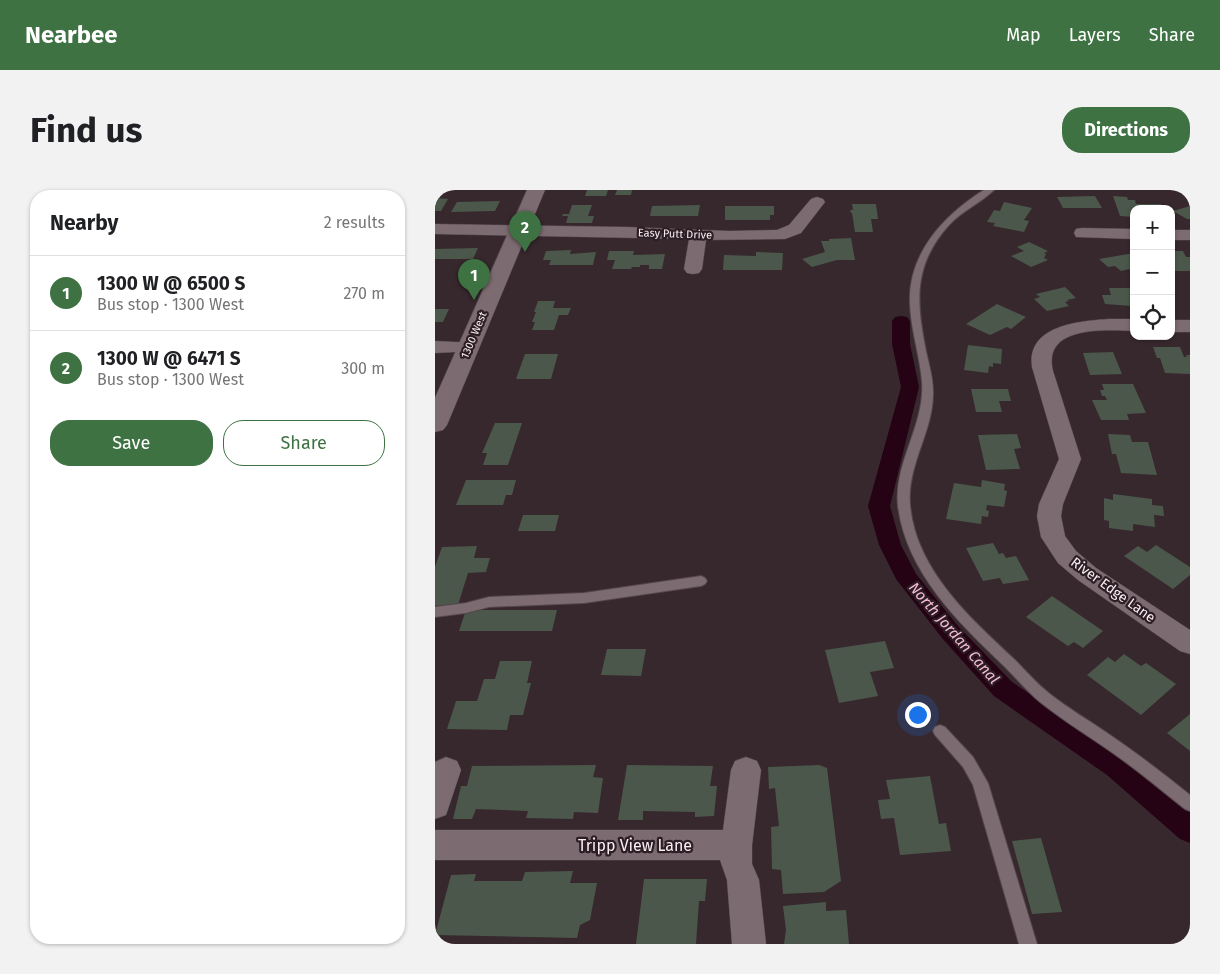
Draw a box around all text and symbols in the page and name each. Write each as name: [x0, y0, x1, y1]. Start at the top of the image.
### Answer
text: Nearbee: [25, 21, 118, 49]
text: Map: [1006, 24, 1041, 46]
text: Layers: [1069, 24, 1121, 46]
text: Share: [1149, 24, 1195, 46]
button: Directions: [1062, 107, 1190, 153]
text: Find us: [30, 109, 142, 151]
map controls: [1130, 205, 1175, 340]
button: +: [1130, 205, 1175, 250]
text: Nearby: [50, 210, 118, 236]
pin: 2: [509, 211, 541, 252]
text: 2 results: [324, 213, 385, 232]
street label: Easy Putt Drive: [638, 226, 712, 242]
button: −: [1130, 250, 1175, 295]
pin: 1: [458, 259, 490, 300]
text: 1300 W @ 6500 S: [97, 272, 245, 295]
text: 1: [62, 284, 70, 303]
text: 270 m: [343, 284, 385, 303]
text: Bus stop · 1300 West: [97, 295, 244, 314]
button: locate: [1130, 295, 1175, 340]
street label: 1300 West: [458, 310, 490, 360]
text: 1300 W @ 6471 S: [97, 347, 241, 370]
text: 2: [62, 359, 70, 378]
text: 300 m: [341, 359, 385, 378]
text: Bus stop · 1300 West: [97, 370, 244, 389]
button: Save: [50, 420, 213, 466]
button: Share: [223, 420, 385, 466]
street label: River Edge Lane: [1067, 554, 1159, 626]
water label: North Jordan Canal: [905, 578, 1003, 688]
your location: [905, 702, 931, 728]
street label: Tripp View Lane: [578, 836, 692, 855]

